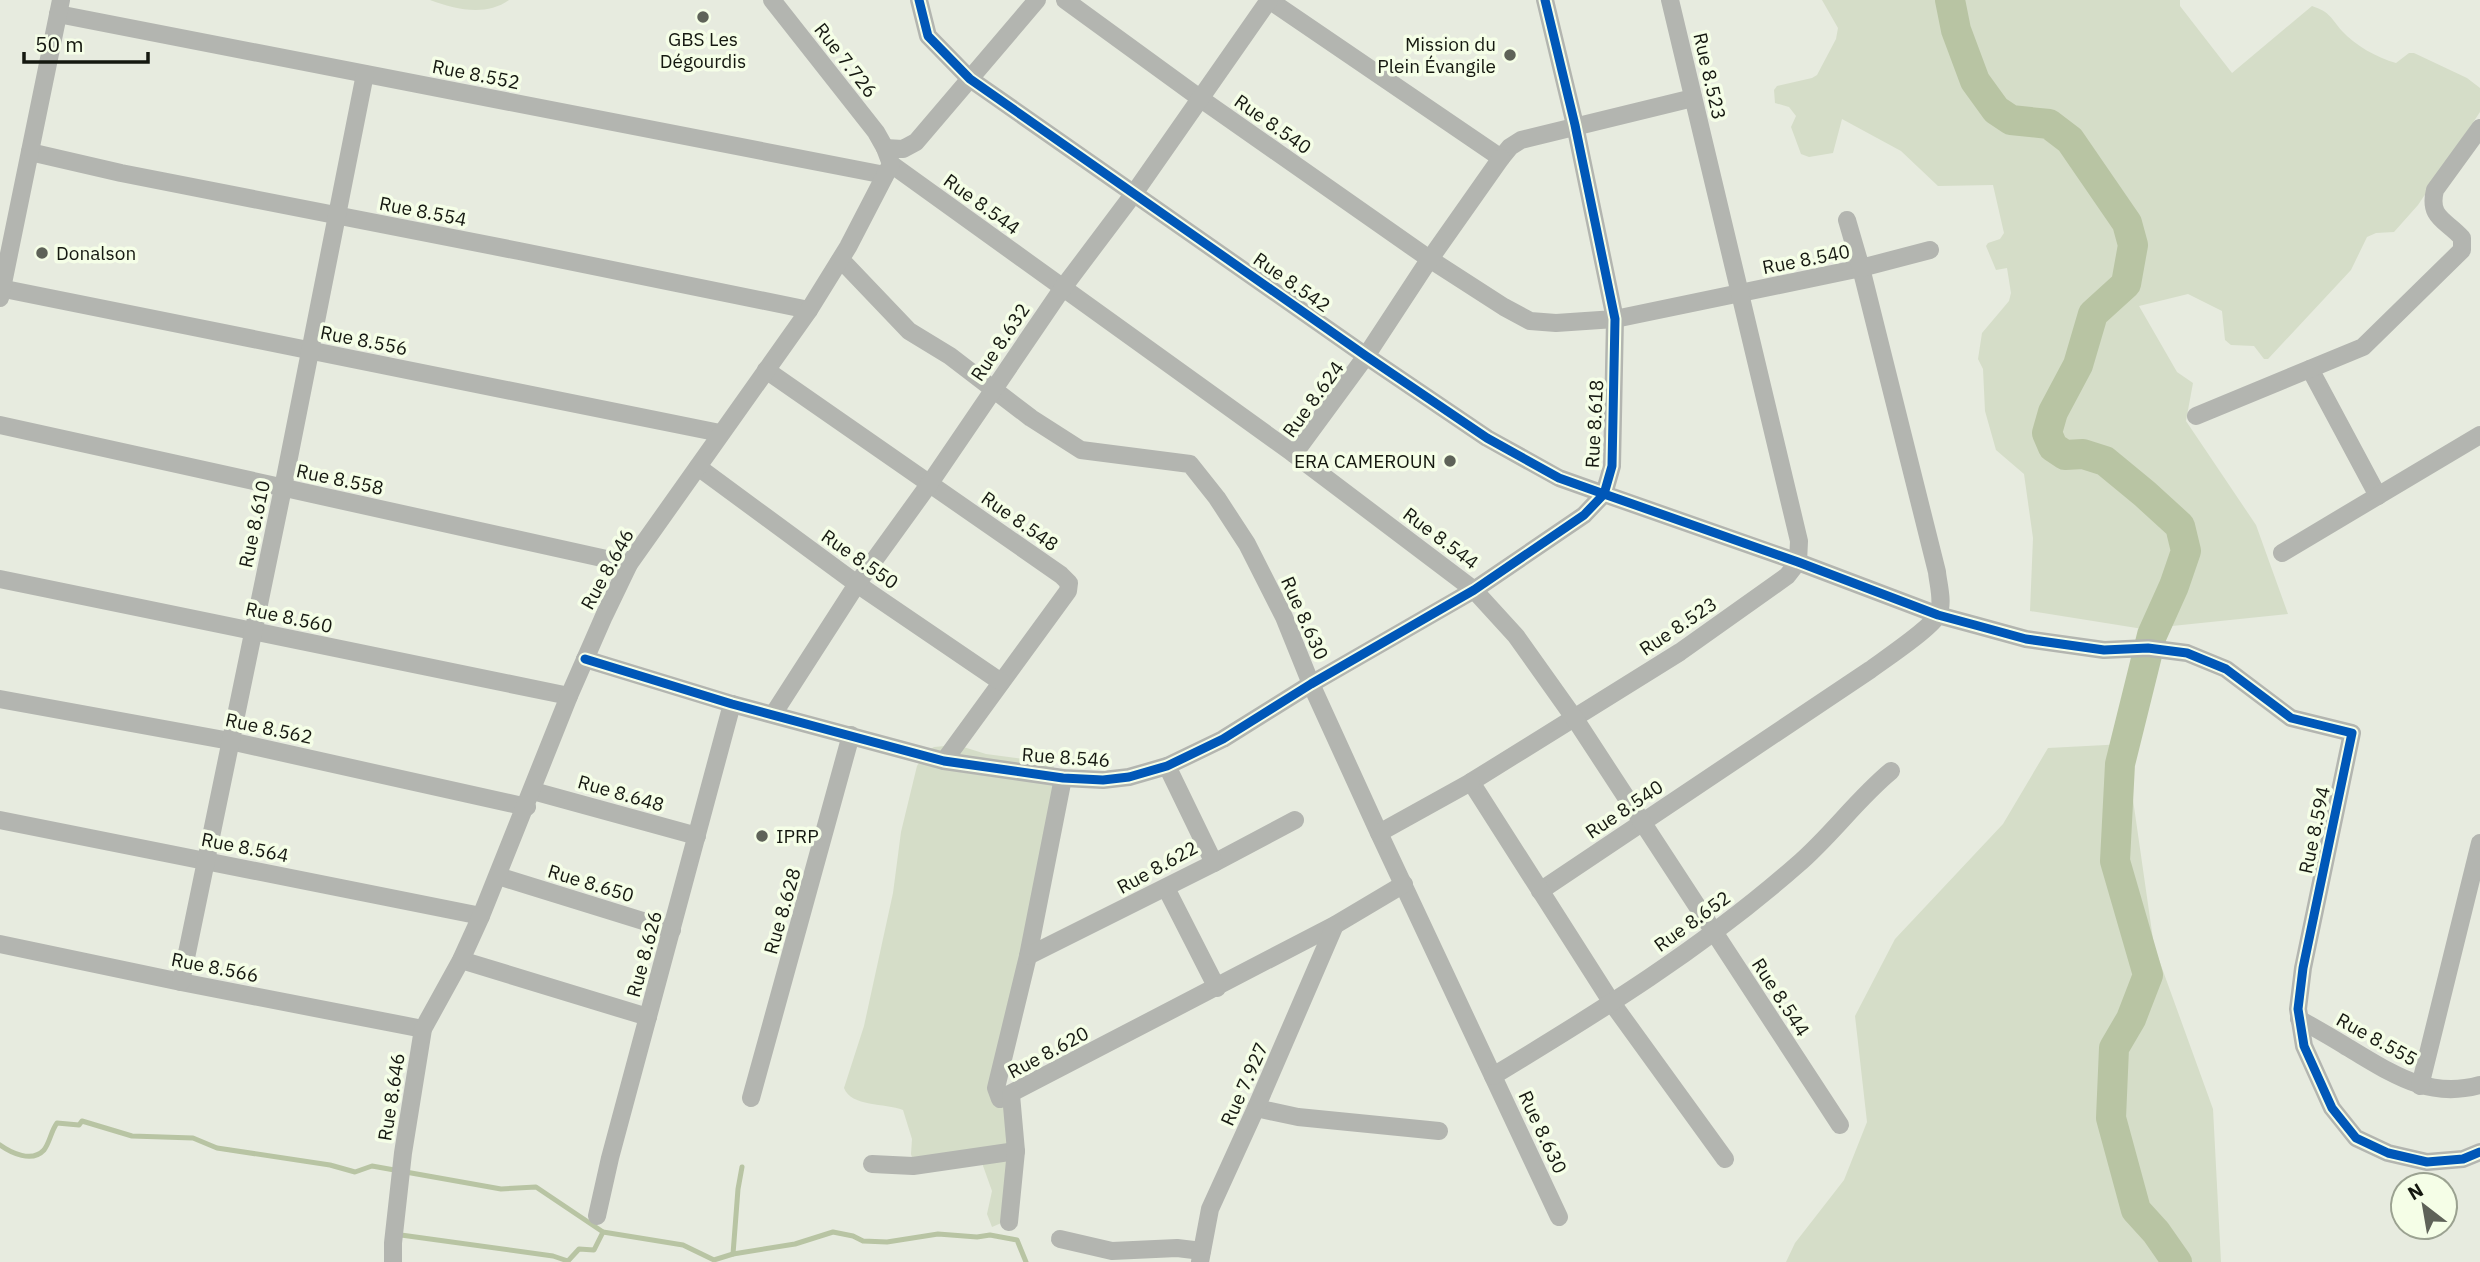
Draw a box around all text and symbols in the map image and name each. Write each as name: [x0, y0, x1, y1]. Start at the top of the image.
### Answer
marker: GBS Les Dégourdis: [695, 9, 711, 25]
street label: Rue 7.726: [809, 18, 883, 102]
scale bar: [24, 21, 149, 65]
place label: GBS Les Dégourdis: [660, 27, 746, 73]
text: 50 m: [35, 30, 84, 58]
street label: Rue 8.523: [1688, 30, 1732, 122]
place label: Mission du Plein Évangile: [1377, 32, 1496, 78]
marker: Mission du Plein Évangile: [1502, 47, 1518, 63]
street label: Rue 8.552: [430, 54, 522, 94]
street label: Rue 8.540: [1230, 89, 1316, 159]
street label: Rue 8.544: [939, 168, 1025, 240]
street label: Rue 8.554: [377, 191, 469, 231]
street label: Rue 8.540: [1760, 239, 1852, 279]
place label: Donalson: [56, 241, 136, 265]
marker: Donalson: [34, 245, 50, 261]
street label: Rue 8.542: [1249, 247, 1335, 317]
street label: Rue 8.632: [965, 299, 1035, 385]
street label: Rue 8.556: [318, 320, 410, 360]
street label: Rue 8.624: [1277, 356, 1349, 442]
street label: Rue 8.618: [1580, 379, 1608, 469]
place label: ERA CAMEROUN: [1294, 449, 1436, 473]
marker: ERA CAMEROUN: [1442, 453, 1458, 469]
street label: Rue 8.558: [294, 458, 386, 500]
street label: Rue 8.610: [233, 478, 275, 570]
street label: Rue 8.548: [977, 486, 1063, 556]
street label: Rue 8.544: [1398, 502, 1484, 574]
street label: Rue 8.646: [575, 524, 639, 614]
street label: Rue 8.550: [817, 524, 903, 594]
street label: Rue 8.630: [1276, 573, 1334, 663]
street label: Rue 8.523: [1635, 591, 1721, 661]
street label: Rue 8.560: [243, 596, 335, 638]
street label: Rue 8.562: [223, 707, 315, 749]
street label: Rue 8.546: [1021, 742, 1111, 772]
street label: Rue 8.648: [575, 769, 667, 817]
street label: Rue 8.540: [1581, 774, 1667, 844]
street label: Rue 8.594: [2293, 784, 2335, 876]
place label: IPRP: [776, 824, 819, 848]
street label: Rue 8.564: [199, 827, 291, 867]
marker: IPRP: [754, 828, 770, 844]
street label: Rue 8.622: [1112, 835, 1202, 899]
street label: Rue 8.650: [545, 859, 637, 907]
street label: Rue 8.628: [758, 865, 806, 957]
street label: Rue 8.652: [1649, 885, 1735, 957]
street label: Rue 8.626: [621, 908, 667, 1000]
street label: Rue 8.566: [169, 947, 261, 987]
street label: Rue 8.544: [1747, 953, 1815, 1041]
street label: Rue 8.555: [2332, 1007, 2422, 1071]
street label: Rue 8.620: [1003, 1021, 1093, 1083]
street label: Rue 7.927: [1215, 1039, 1273, 1129]
street label: Rue 8.646: [372, 1051, 410, 1143]
street label: Rue 8.630: [1513, 1087, 1573, 1177]
north arrow: [2389, 1171, 2459, 1241]
text: N: [2403, 1178, 2427, 1205]

